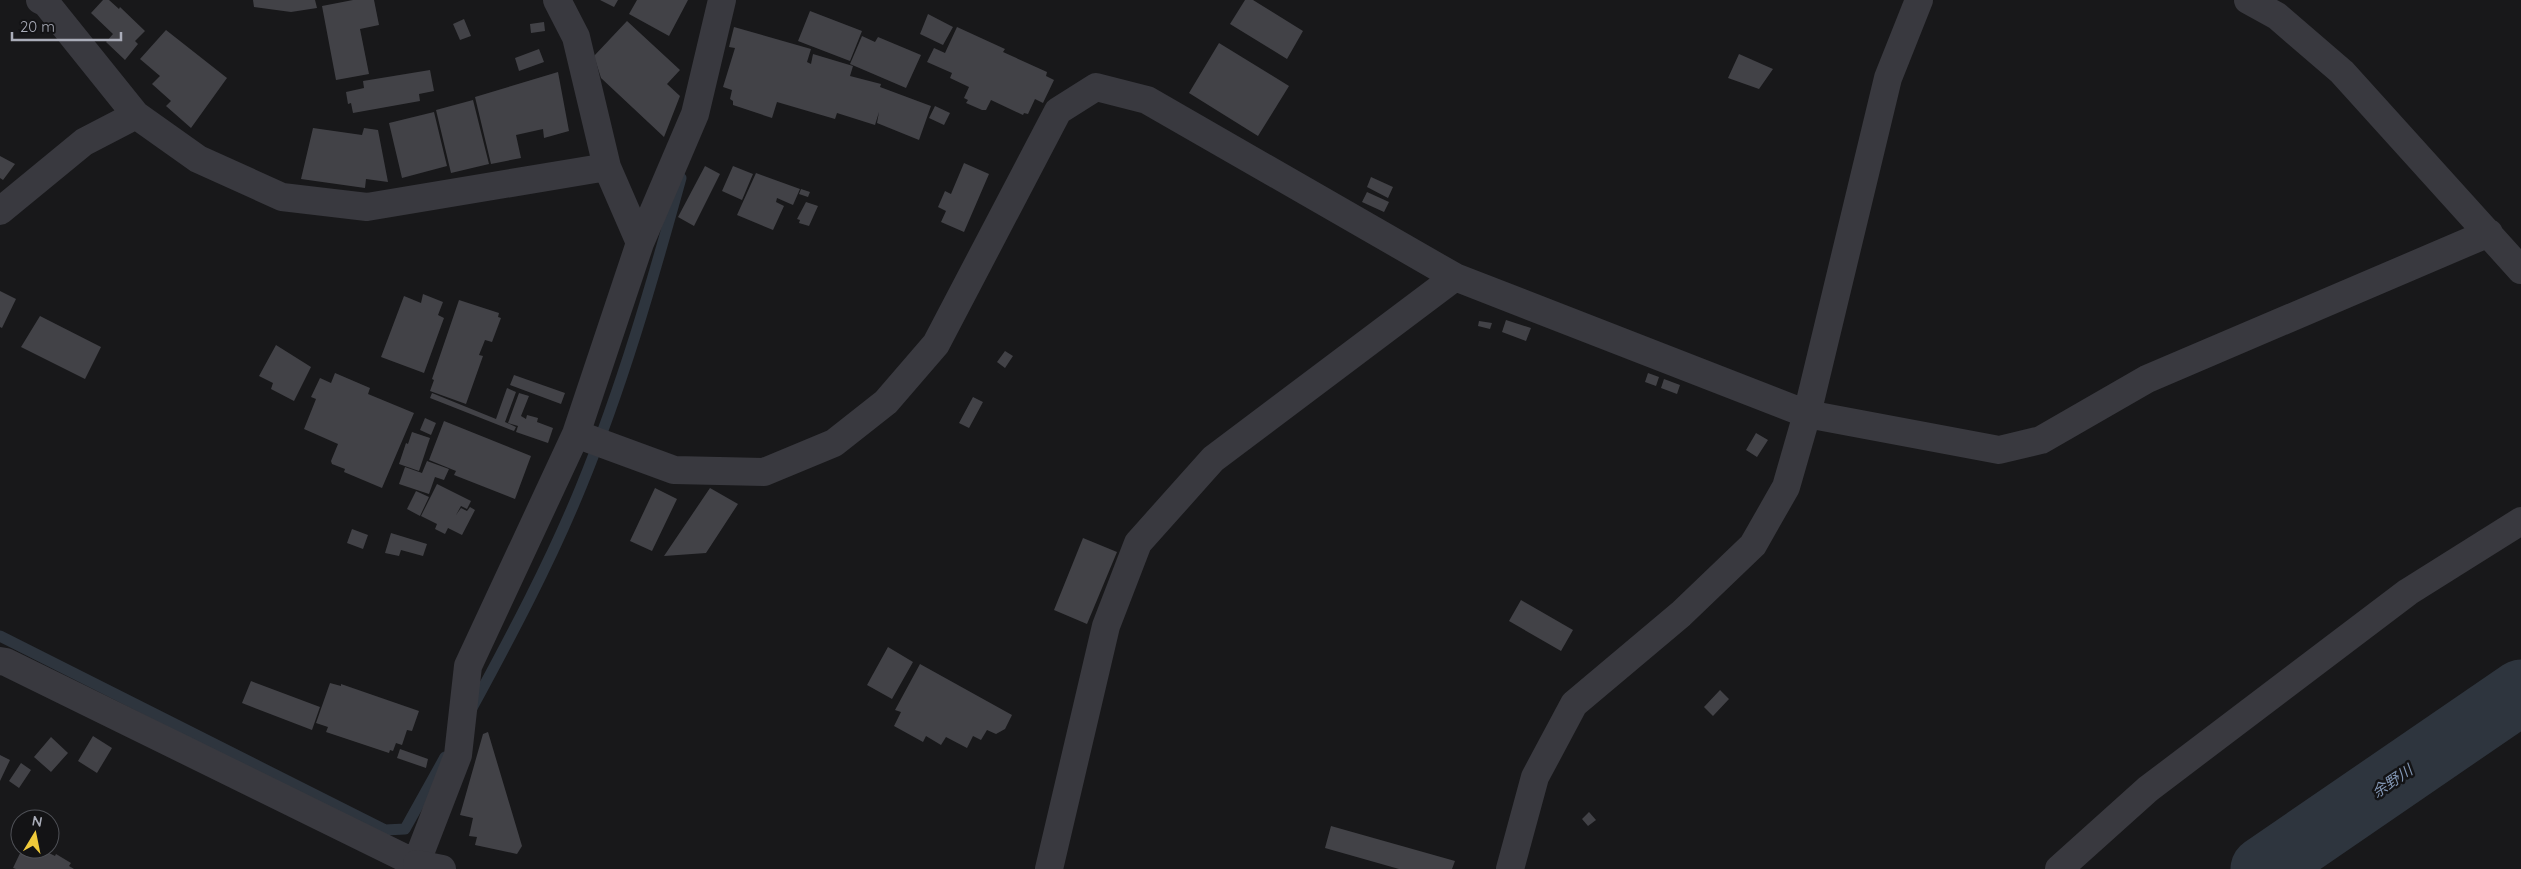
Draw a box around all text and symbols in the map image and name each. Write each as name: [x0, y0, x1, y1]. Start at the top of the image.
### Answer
scale bar: [12, 10, 121, 42]
text: 20 m: [20, 17, 55, 36]
water label: 余野川: [2368, 759, 2418, 801]
north arrow: [10, 809, 60, 859]
text: N: [31, 811, 44, 831]

